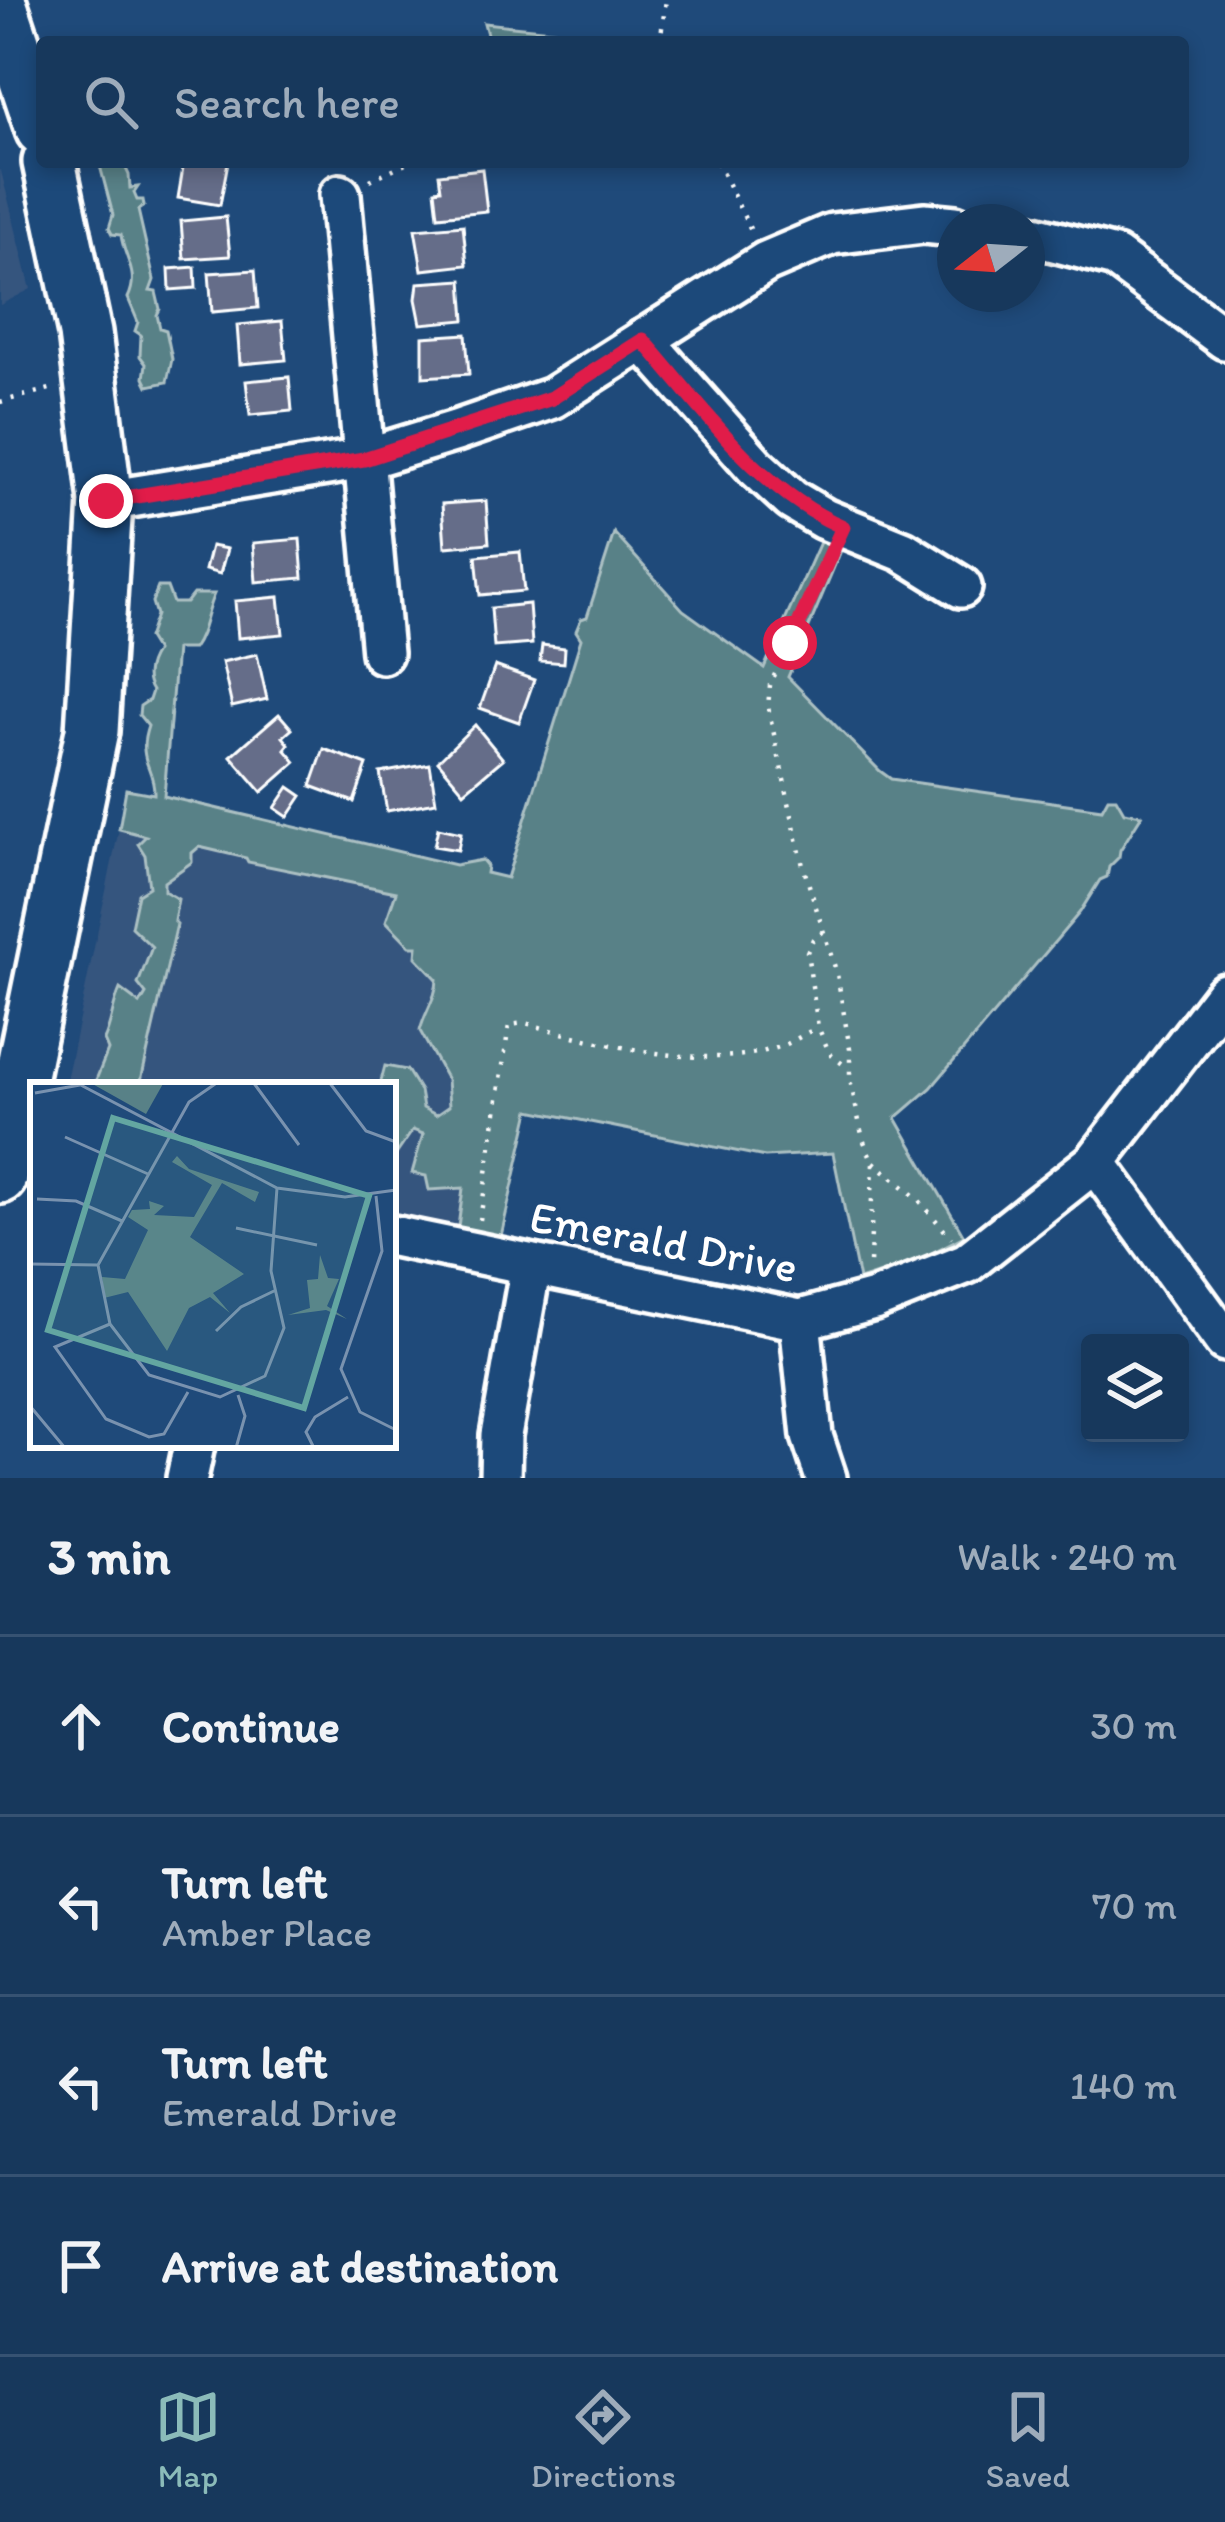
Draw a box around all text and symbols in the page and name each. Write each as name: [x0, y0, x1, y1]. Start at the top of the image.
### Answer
search box: [36, 36, 1189, 168]
icon: search: [78, 69, 144, 135]
text: Search here: [174, 75, 400, 129]
north arrow: [937, 204, 1045, 312]
route end: [79, 474, 133, 528]
route start: [763, 616, 817, 670]
inset map: [30, 1082, 396, 1448]
street label: Emerald Drive: [526, 1189, 802, 1293]
map controls: [1081, 1334, 1189, 1442]
button: layers: [1081, 1334, 1189, 1442]
text: 3 min: [48, 1526, 170, 1587]
text: Walk · 240 m: [957, 1533, 1177, 1580]
icon: ahead: [48, 1693, 114, 1759]
text: Continue: [162, 1699, 340, 1753]
text: 30 m: [1090, 1702, 1177, 1749]
text: Turn left: [162, 1855, 328, 1909]
icon: left: [48, 1873, 114, 1939]
text: 70 m: [1092, 1882, 1177, 1929]
text: Amber Place: [162, 1909, 372, 1956]
text: Turn left: [162, 2035, 328, 2089]
icon: left: [48, 2053, 114, 2119]
text: 140 m: [1070, 2062, 1177, 2109]
text: Emerald Drive: [162, 2089, 397, 2136]
icon: arrive: [48, 2233, 114, 2299]
text: Arrive at destination: [162, 2239, 558, 2293]
tab: Map: [155, 2384, 221, 2495]
tab: Directions: [531, 2384, 676, 2495]
tab: Saved: [986, 2384, 1070, 2495]

